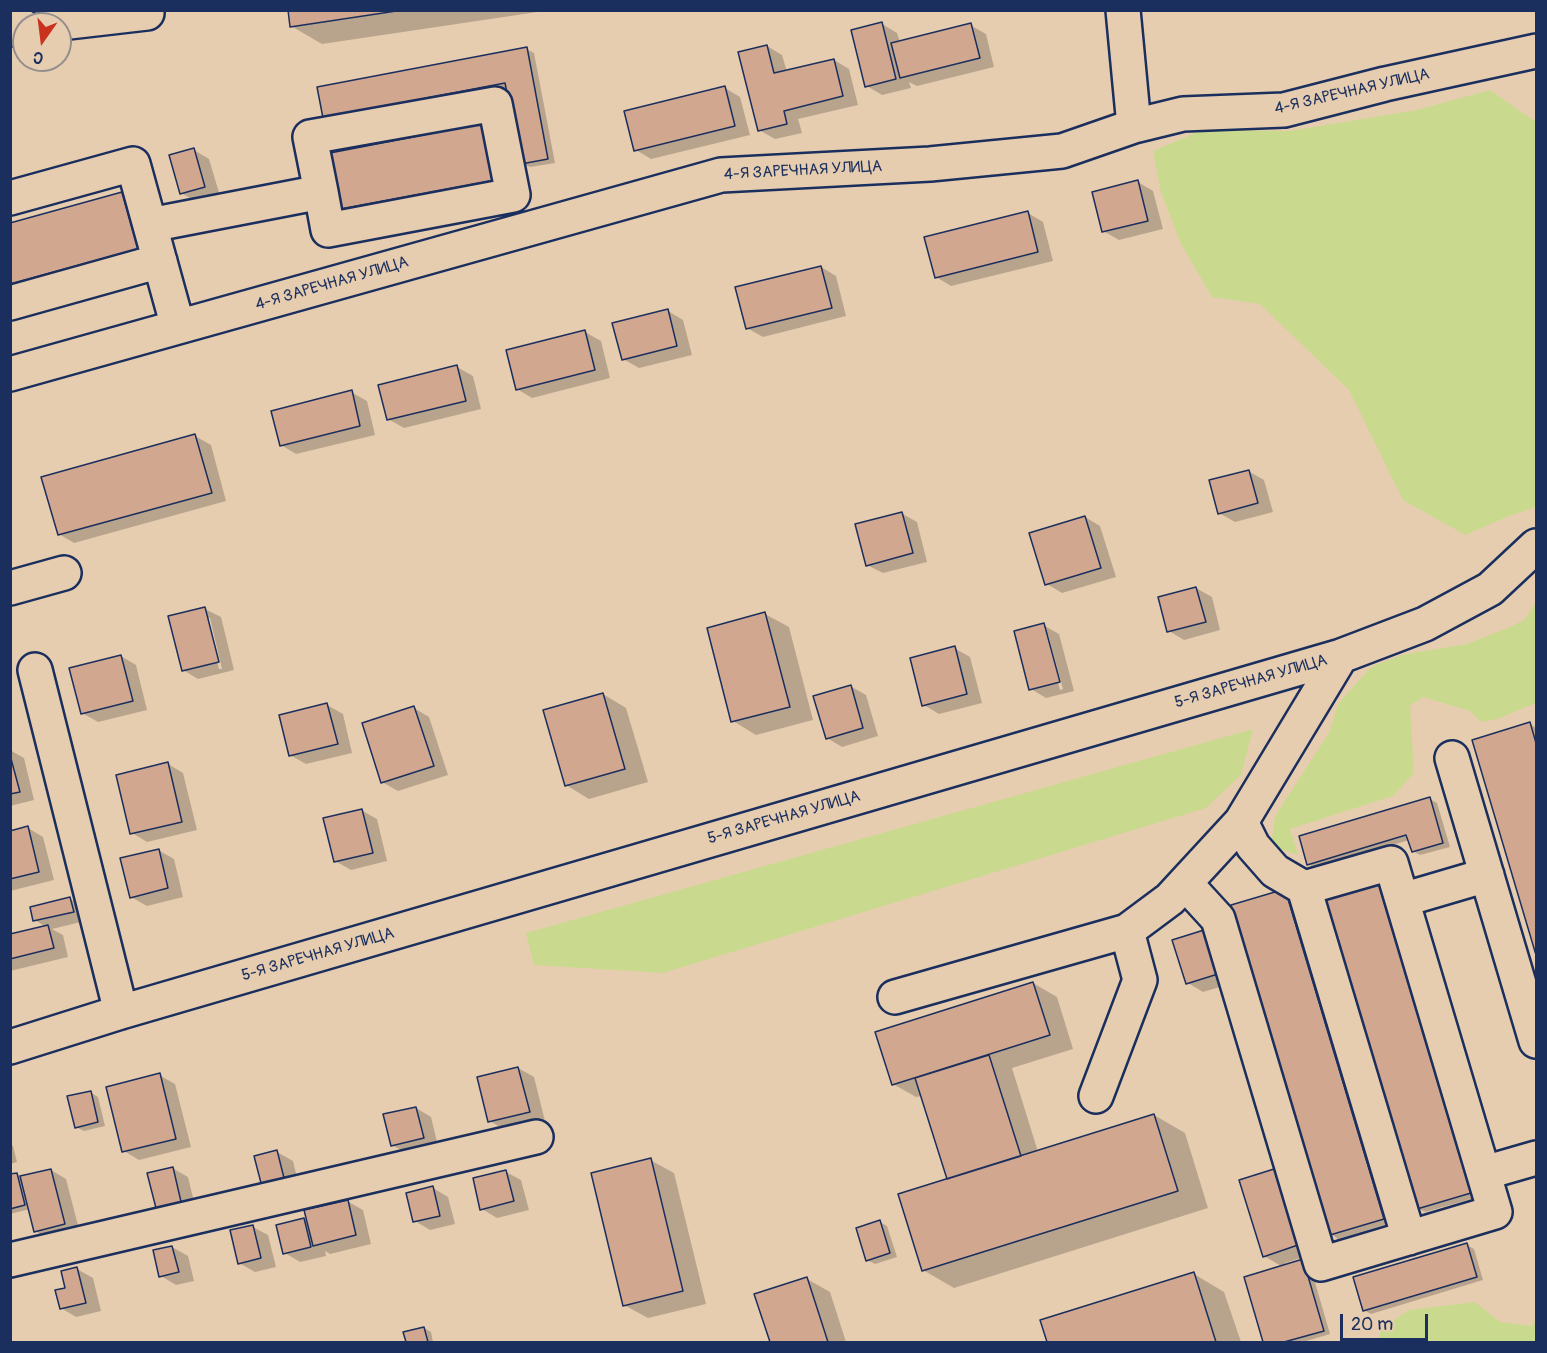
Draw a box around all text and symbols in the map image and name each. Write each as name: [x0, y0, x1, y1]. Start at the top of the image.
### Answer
north arrow: [12, 12, 72, 72]
text: С: [31, 47, 45, 68]
street label: 4-Я ЗАРЕЧНАЯ УЛИЦА: [1273, 65, 1431, 119]
street label: 4-Я ЗАРЕЧНАЯ УЛИЦА: [723, 157, 883, 185]
street label: 4-Я ЗАРЕЧНАЯ УЛИЦА: [253, 253, 411, 315]
street label: 5-Я ЗАРЕЧНАЯ УЛИЦА: [1172, 651, 1330, 713]
street label: 5-Я ЗАРЕЧНАЯ УЛИЦА: [705, 787, 863, 849]
street label: 5-Я ЗАРЕЧНАЯ УЛИЦА: [239, 924, 397, 986]
scale bar: [1343, 1302, 1432, 1340]
text: 20 m: [1351, 1313, 1393, 1336]

